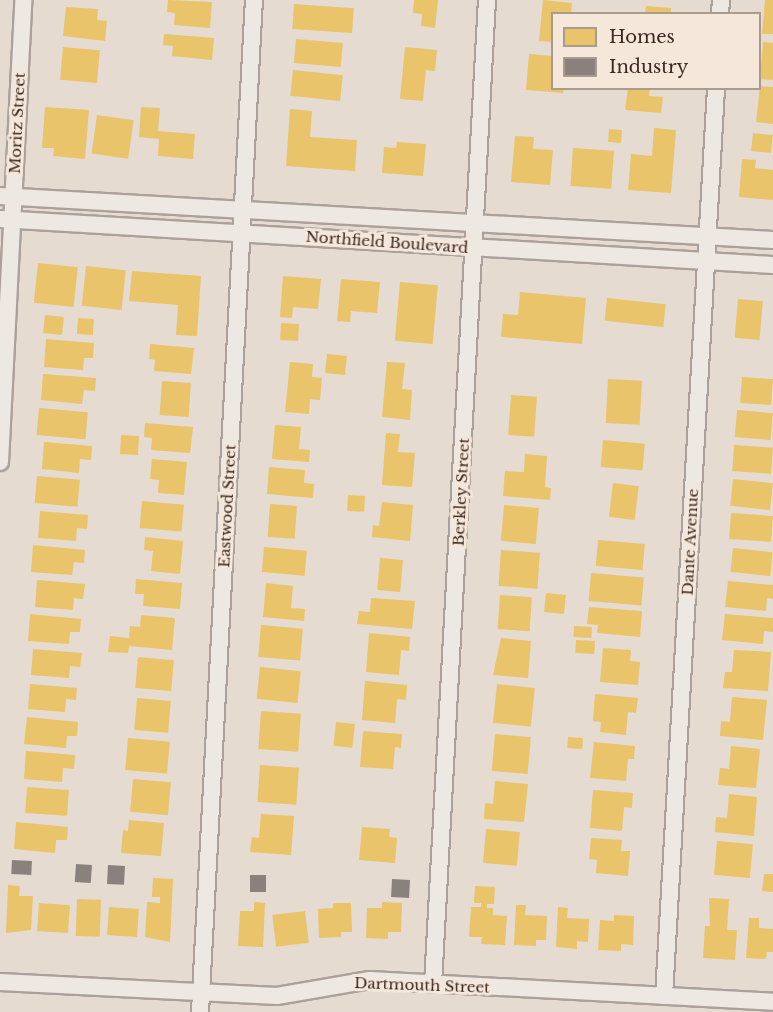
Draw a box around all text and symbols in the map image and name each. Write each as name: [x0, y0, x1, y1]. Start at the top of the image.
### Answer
legend: [551, 12, 761, 90]
text: Homes: [609, 26, 675, 48]
text: Industry: [609, 56, 688, 78]
street label: Moritz Street: [5, 72, 29, 174]
street label: Northfield Boulevard: [305, 227, 469, 257]
street label: Berkley Street: [449, 437, 473, 547]
street label: Eastwood Street: [215, 444, 239, 568]
street label: Dante Avenue: [678, 488, 702, 596]
street label: Dartmouth Street: [354, 974, 490, 996]

